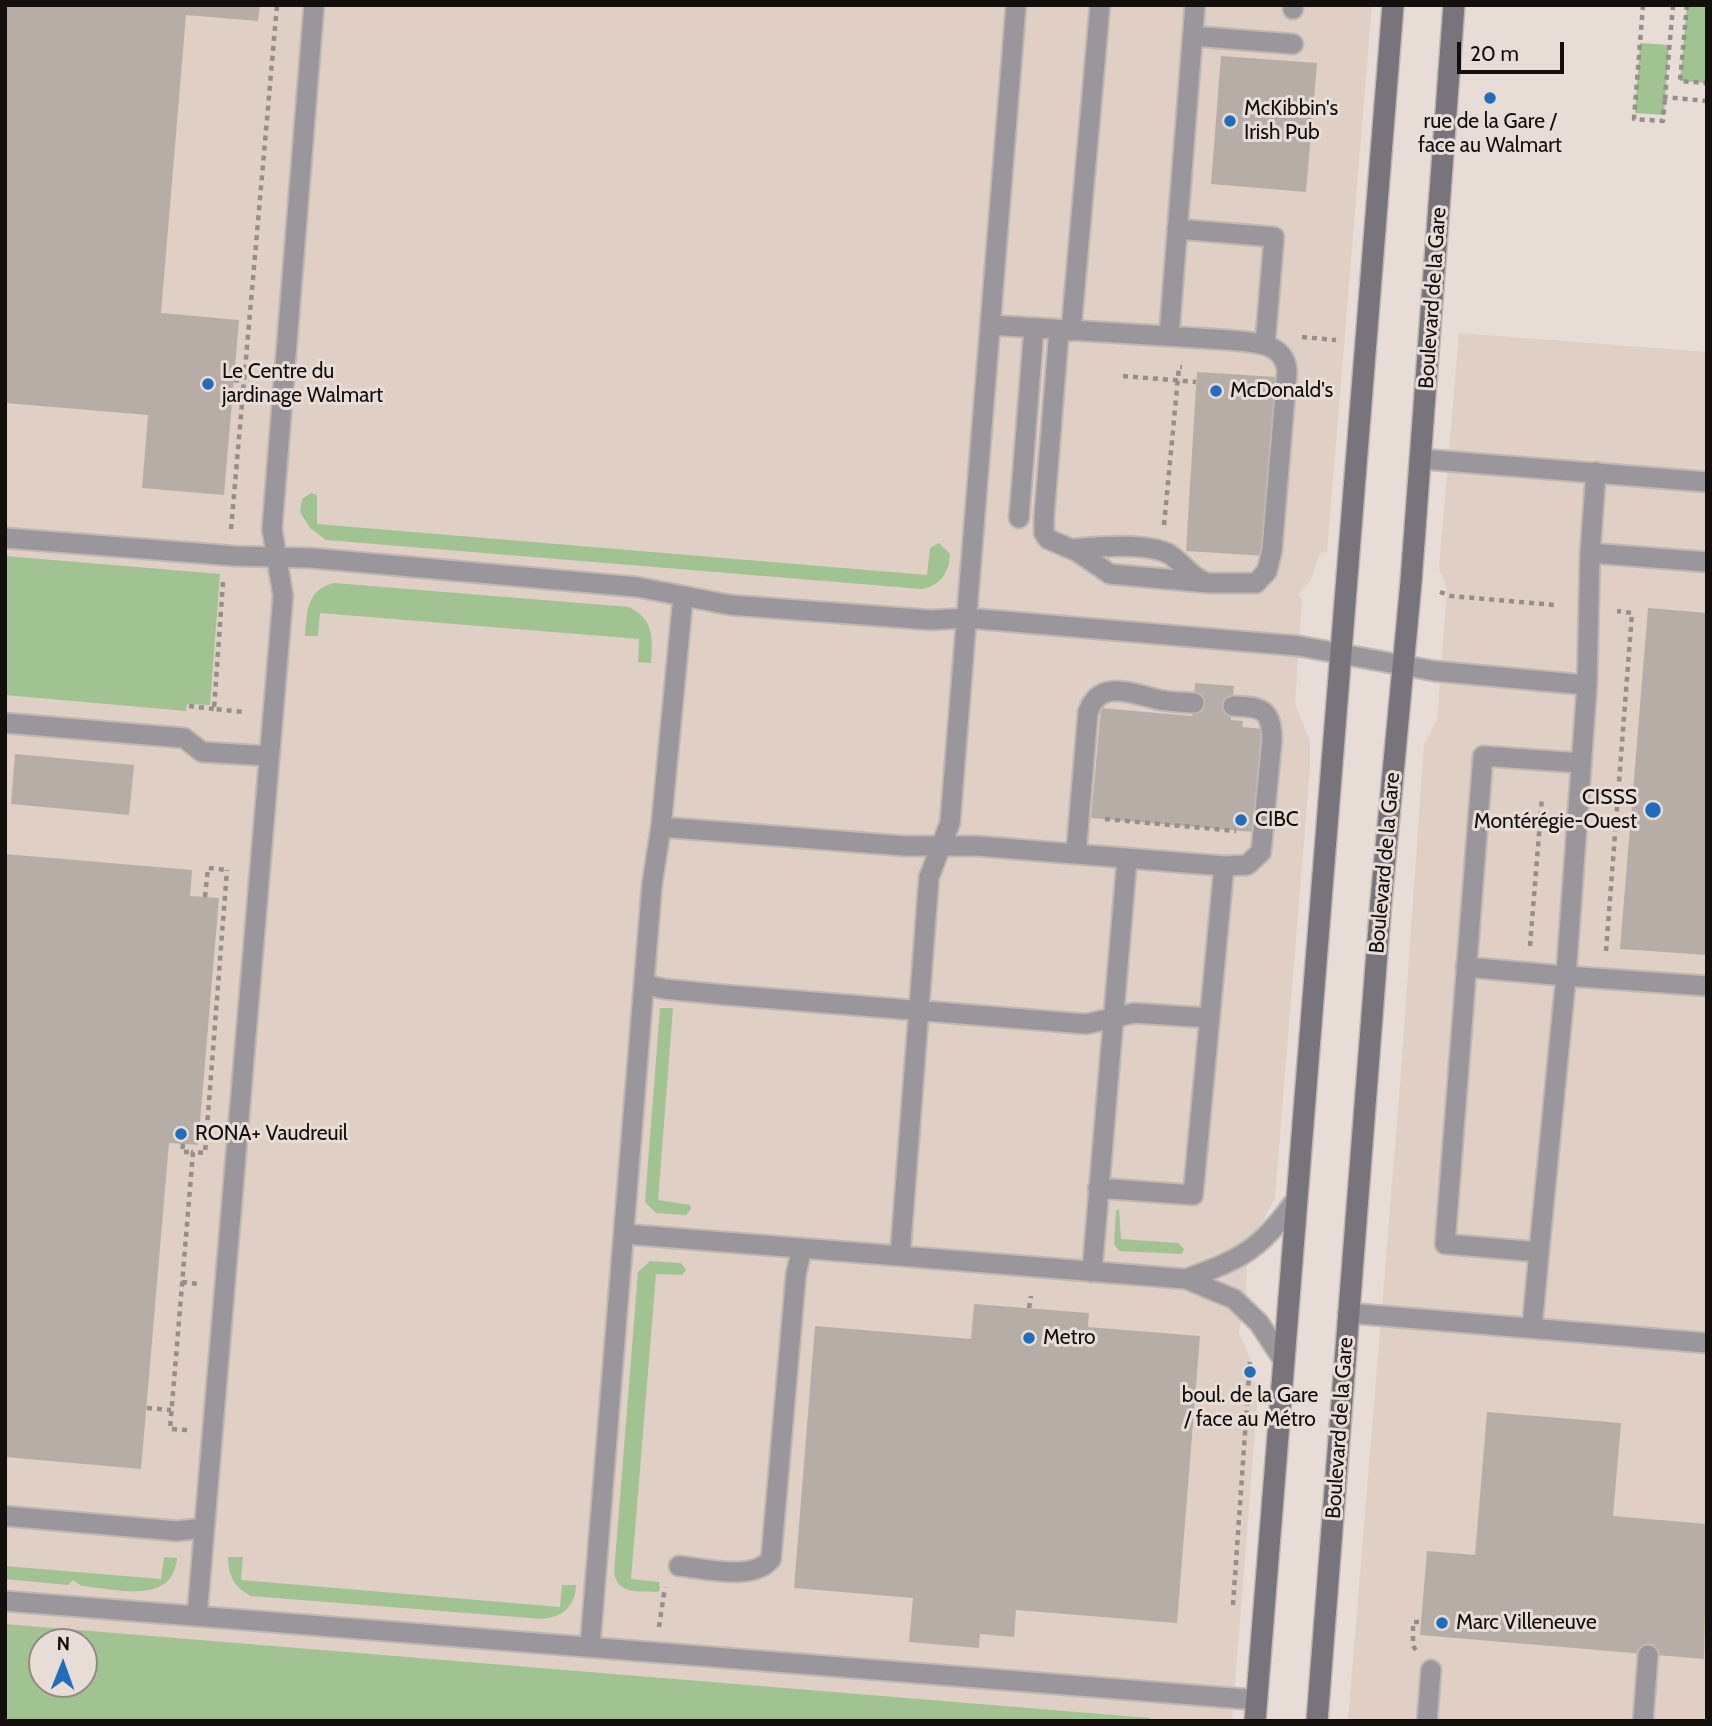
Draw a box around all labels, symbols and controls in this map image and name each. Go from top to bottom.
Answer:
scale bar [1460,28,1567,72]
text: 20 m [1470,41,1519,66]
marker: rue de la Gare / face au Walmart [1482,90,1498,106]
place label: McKibbin's Irish Pub [1244,96,1338,146]
place label: rue de la Gare / face au Walmart [1418,109,1562,159]
marker: McKibbin's Irish Pub [1222,113,1238,129]
street label: Boulevard de la Gare [1414,206,1452,390]
place label: Le Centre du jardinage Walmart [222,359,383,409]
marker: Le Centre du jardinage Walmart [200,376,216,392]
place label: McDonald's [1230,378,1333,404]
marker: McDonald's [1208,383,1224,399]
street label: Boulevard de la Gare [1365,771,1405,955]
place label: CISSS Montérégie-Ouest [1474,785,1637,835]
marker: CISSS Montérégie-Ouest [1643,800,1663,820]
place label: CIBC [1255,807,1299,833]
marker: CIBC [1233,812,1249,828]
place label: RONA+ Vaudreuil [195,1121,348,1147]
marker: RONA+ Vaudreuil [173,1126,189,1142]
place label: Metro [1043,1325,1096,1351]
marker: Metro [1021,1330,1037,1346]
street label: Boulevard de la Gare [1321,1336,1359,1520]
marker: boul. de la Gare / face au Métro [1242,1364,1258,1380]
place label: boul. de la Gare / face au Métro [1182,1383,1318,1433]
place label: Marc Villeneuve [1456,1610,1597,1636]
marker: Marc Villeneuve [1434,1615,1450,1631]
north arrow [28,1628,98,1698]
text: N [56,1632,70,1655]

